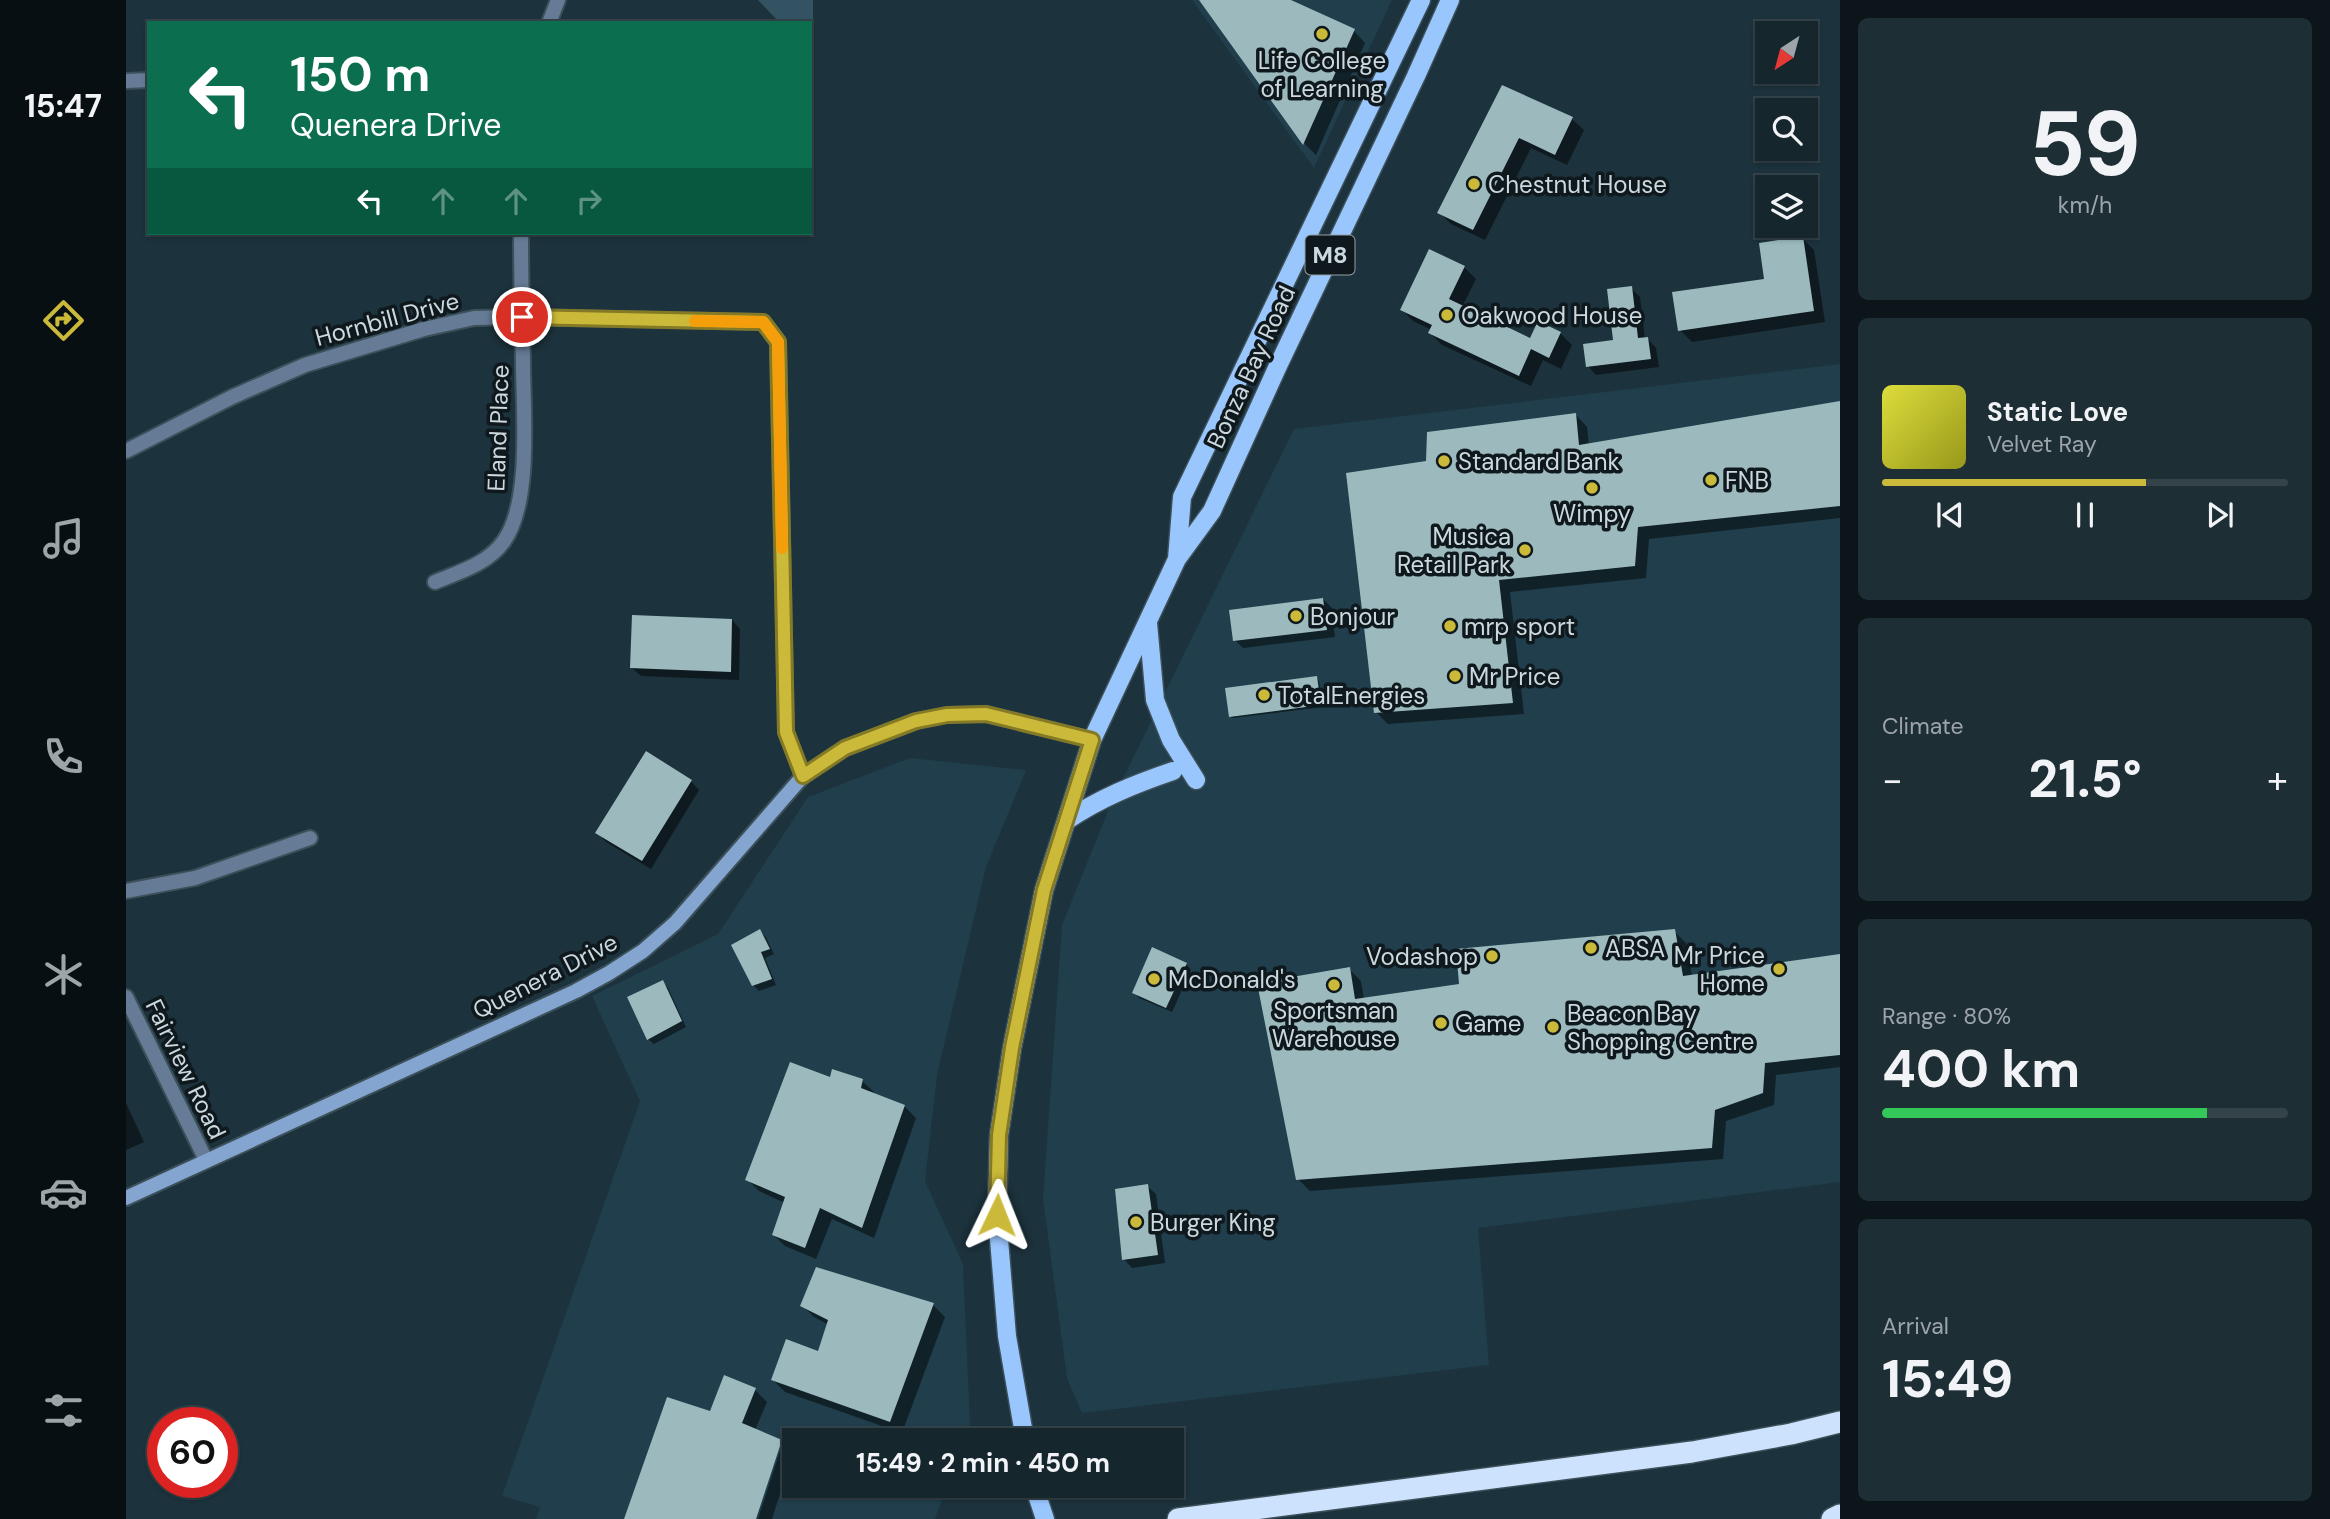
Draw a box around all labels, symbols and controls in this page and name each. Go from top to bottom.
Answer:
north arrow [1755,21,1818,84]
map controls [1755,21,1818,238]
marker: Life College of Learning [1314,26,1330,42]
text: 150 m [290,42,430,106]
place label: Life College of Learning [1258,45,1386,104]
icon: left [175,49,266,140]
text: 15:47 [24,85,102,127]
text: 59 [2029,85,2141,203]
button: search [1755,98,1818,161]
text: Quenera Drive [290,104,501,146]
place label: Chestnut House [1488,169,1667,200]
button: layers [1755,175,1818,238]
marker: Chestnut House [1466,176,1482,192]
icon: left [351,182,389,220]
icon: ahead [424,182,462,220]
icon: ahead [497,182,535,220]
icon: right [570,182,608,220]
text: km/h [2058,190,2112,220]
road number: M8 [1306,236,1354,274]
street label: Bonza Bay Road [1200,281,1302,453]
street label: Hornbill Drive [312,285,462,353]
pin [492,287,552,347]
icon: directions [39,296,88,345]
icon: arrive [503,298,541,336]
place label: Oakwood House [1461,300,1643,331]
marker: Oakwood House [1439,307,1455,323]
street label: Eland Place [480,364,516,492]
text: Static Love [1987,395,2128,429]
text: Velvet Ray [1987,429,2097,459]
place label: Standard Bank [1458,446,1620,477]
marker: Standard Bank [1436,453,1452,469]
place label: FNB [1725,465,1769,496]
marker: FNB [1703,472,1719,488]
marker: Wimpy [1584,480,1600,496]
icon: previous [1931,496,1969,534]
icon: pause [2066,496,2104,534]
icon: next [2201,496,2239,534]
place label: Wimpy [1553,498,1631,529]
icon: music [39,514,88,563]
place label: Musica Retail Park [1397,521,1511,580]
marker: Musica Retail Park [1517,542,1533,558]
place label: Bonjour [1310,601,1395,632]
marker: Bonjour [1288,608,1304,624]
place label: mrp sport [1464,611,1575,642]
marker: mrp sport [1442,618,1458,634]
place label: Mr Price [1469,661,1560,692]
marker: Mr Price [1447,668,1463,684]
place label: TotalEnergies [1278,680,1425,711]
marker: TotalEnergies [1256,687,1272,703]
text: Climate [1882,711,1964,741]
icon: phone [39,732,88,781]
text: 21.5° [2028,745,2142,813]
text: − [1882,755,1903,805]
text: + [2267,755,2288,805]
street label: Quenera Drive [467,926,623,1026]
place label: ABSA [1605,933,1665,964]
marker: ABSA [1583,940,1599,956]
place label: Mr Price Home [1674,940,1765,999]
place label: Vodashop [1366,941,1478,972]
marker: Vodashop [1484,948,1500,964]
icon: climate [39,950,88,999]
marker: Mr Price Home [1771,961,1787,977]
place label: McDonald's [1168,964,1296,995]
marker: McDonald's [1146,971,1162,987]
marker: Sportsman Warehouse [1326,977,1342,993]
street label: Fairview Road [139,994,233,1144]
place label: Sportsman Warehouse [1272,995,1396,1054]
place label: Beacon Bay Shopping Centre [1567,998,1754,1057]
text: Range · 80% [1882,1001,2011,1031]
place label: Game [1455,1008,1521,1039]
marker: Game [1433,1015,1449,1031]
marker: Beacon Bay Shopping Centre [1545,1019,1561,1035]
text: 400 km [1882,1035,2080,1103]
icon: car [39,1168,88,1217]
position arrow [960,1178,1034,1252]
place label: Burger King [1150,1207,1276,1238]
marker: Burger King [1128,1214,1144,1230]
text: Arrival [1882,1311,1949,1341]
text: 15:49 [1882,1345,2013,1413]
icon: filters [39,1386,88,1435]
speed limit sign: 60 [147,1407,238,1498]
text: 15:49 · 2 min · 450 m [856,1446,1110,1480]

